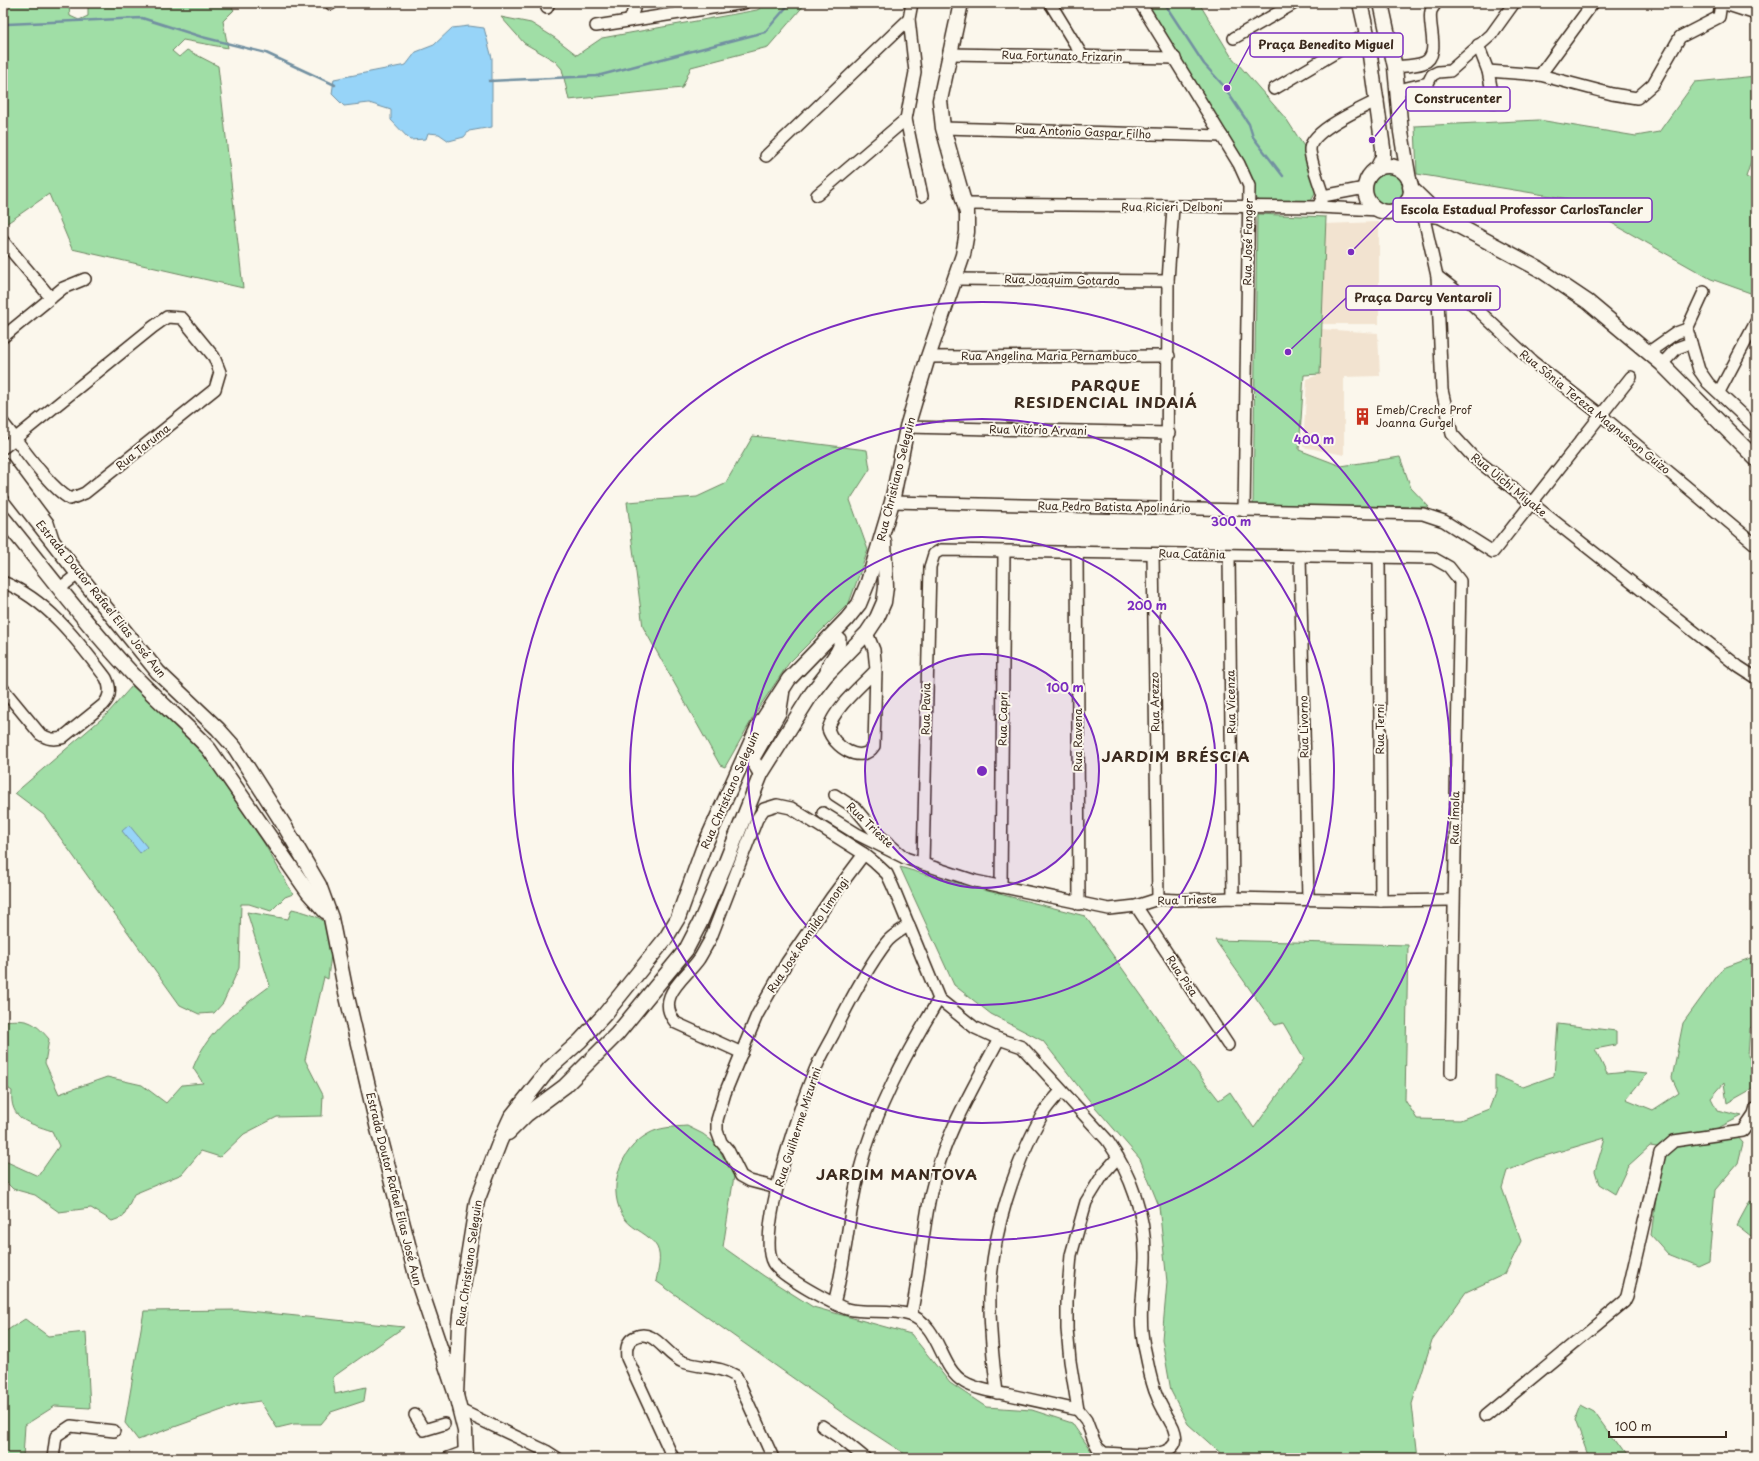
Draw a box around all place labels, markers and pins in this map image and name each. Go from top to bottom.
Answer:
callout: Praça Benedito Miguel [1250,33,1403,57]
callout: Construcenter [1406,87,1510,111]
callout: Escola Estadual Professor CarlosTancler [1393,198,1652,222]
callout: Praça Darcy Ventaroli [1346,286,1500,310]
place label: Emeb/Creche Prof Joanna Gurgel [1376,401,1473,431]
building icon: Emeb/Creche Prof Joanna Gurgel [1353,406,1373,426]
centre of rings [975,764,989,778]

